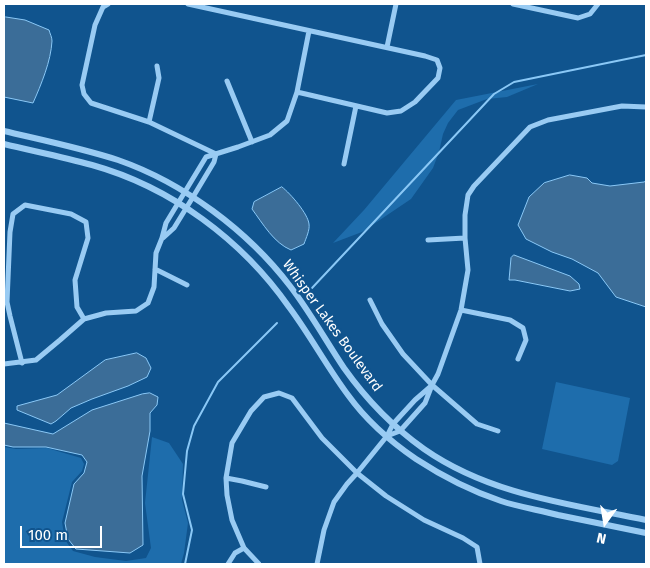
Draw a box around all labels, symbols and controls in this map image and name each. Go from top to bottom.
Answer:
street label: Whisper Lakes Boulevard [279,257,385,395]
north arrow [580,498,630,548]
scale bar [22,516,105,548]
text: 100 m [28,526,68,544]
text: N [595,529,608,547]

